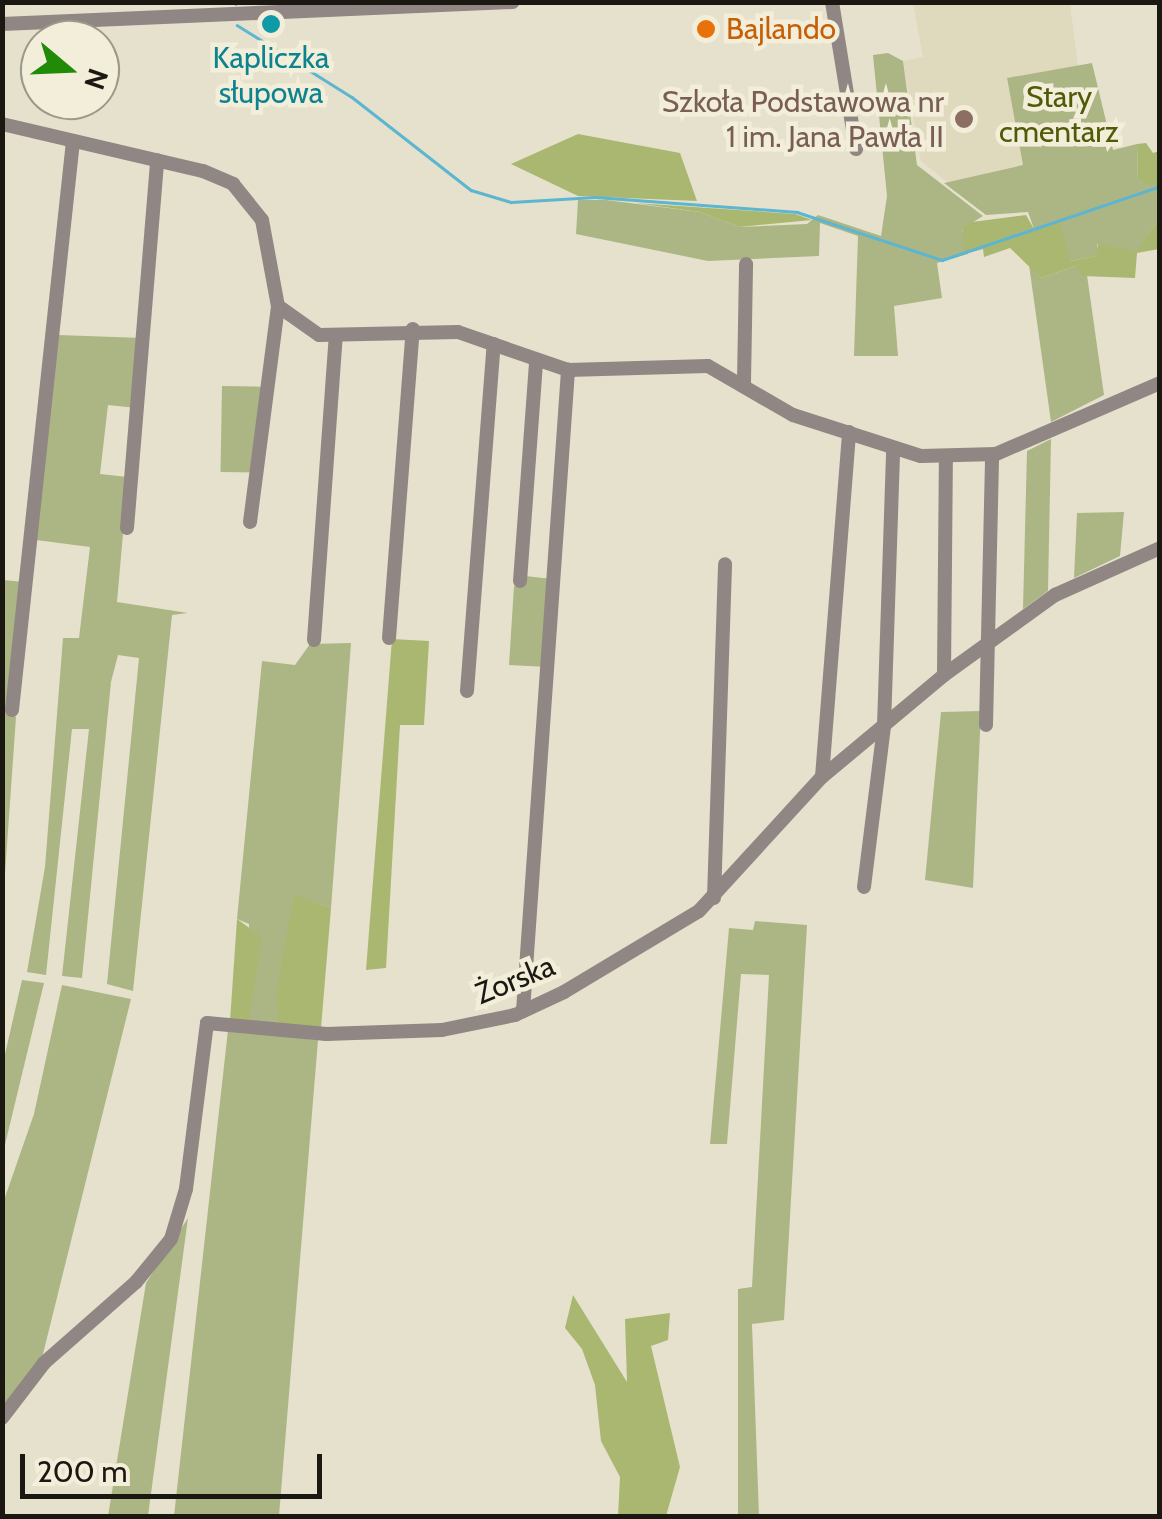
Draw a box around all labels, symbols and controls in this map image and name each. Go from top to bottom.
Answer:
place label: Bajlando [726,11,836,47]
marker: Kapliczka słupowa [260,13,282,35]
marker: Bajlando [695,18,717,40]
north arrow [20,20,120,120]
place label: Kapliczka słupowa [213,40,329,110]
text: N [77,64,116,94]
park label: Stary cmentarz [999,79,1119,150]
place label: Szkoła Podstawowa nr 1 im. Jana Pawła II [662,84,944,154]
marker: Szkoła Podstawowa nr 1 im. Jana Pawła II [953,108,975,130]
street label: Żorska [470,948,560,1012]
scale bar [25,1434,328,1496]
text: 200 m [37,1453,128,1490]

